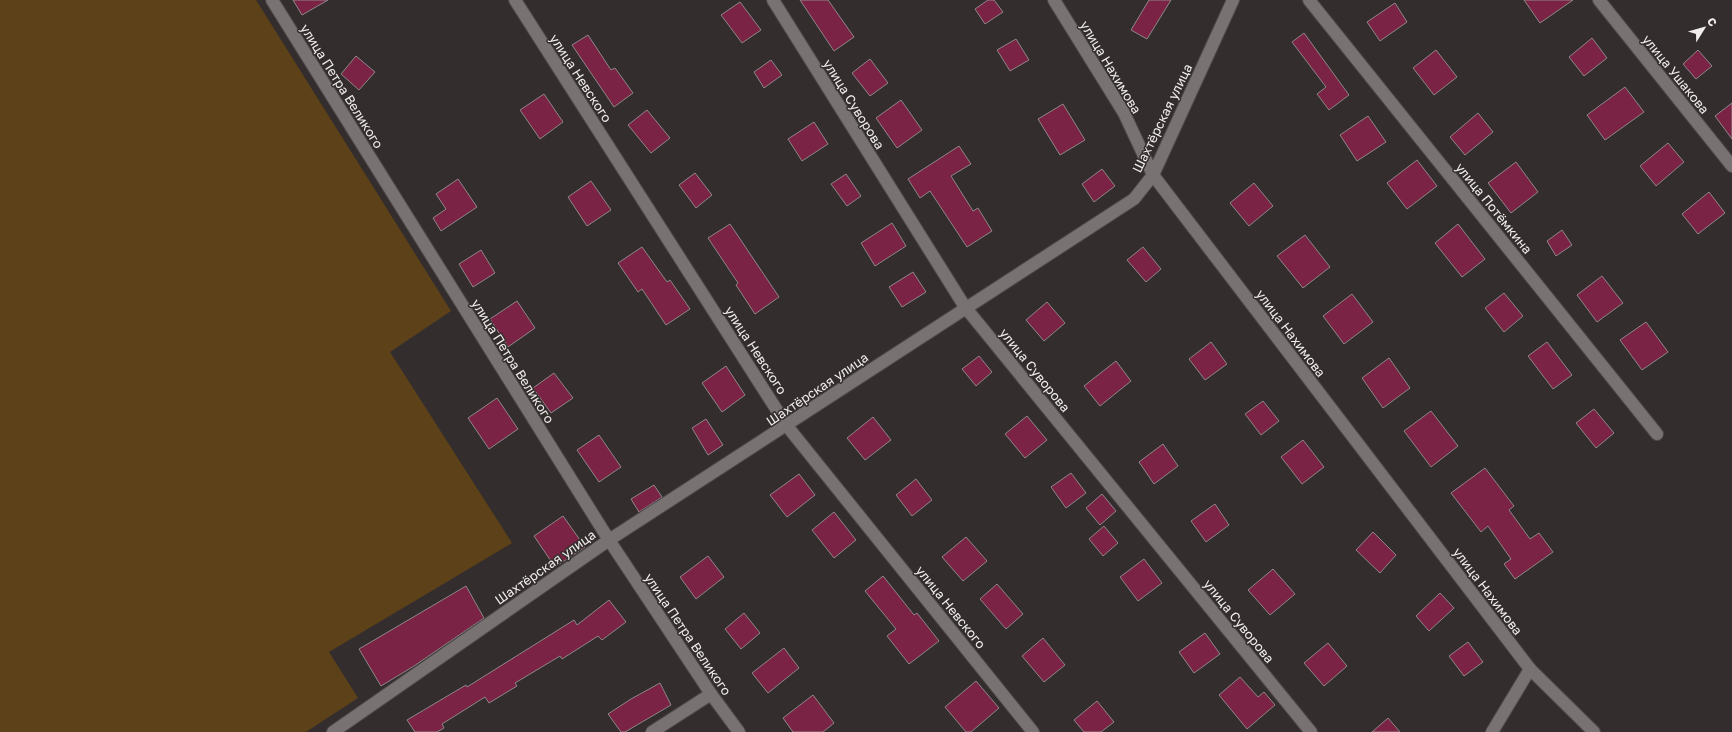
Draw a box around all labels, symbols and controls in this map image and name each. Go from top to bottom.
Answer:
north arrow [1684,8,1724,48]
text: С [1705,15,1720,29]
street label: улица Нахимова [1077,18,1145,116]
street label: улица Петра Великого [297,21,387,151]
street label: улица Невского [547,31,616,125]
street label: улица Ушакова [1639,31,1713,117]
street label: улица Суворова [820,56,888,152]
street label: Шахтёрская улица [1129,61,1195,175]
street label: улица Потёмкина [1452,159,1536,257]
street label: улица Нахимова [1253,286,1329,380]
street label: улица Петра Великого [468,296,558,426]
street label: улица Невского [722,303,791,397]
street label: улица Суворова [996,325,1074,415]
street label: Шахтёрская улица [763,349,871,429]
street label: Шахтёрская улица [492,526,598,608]
street label: улица Нахимова [1450,544,1526,638]
street label: улица Невского [913,562,989,652]
street label: улица Петра Великого [641,570,735,698]
street label: улица Суворова [1200,576,1278,666]

